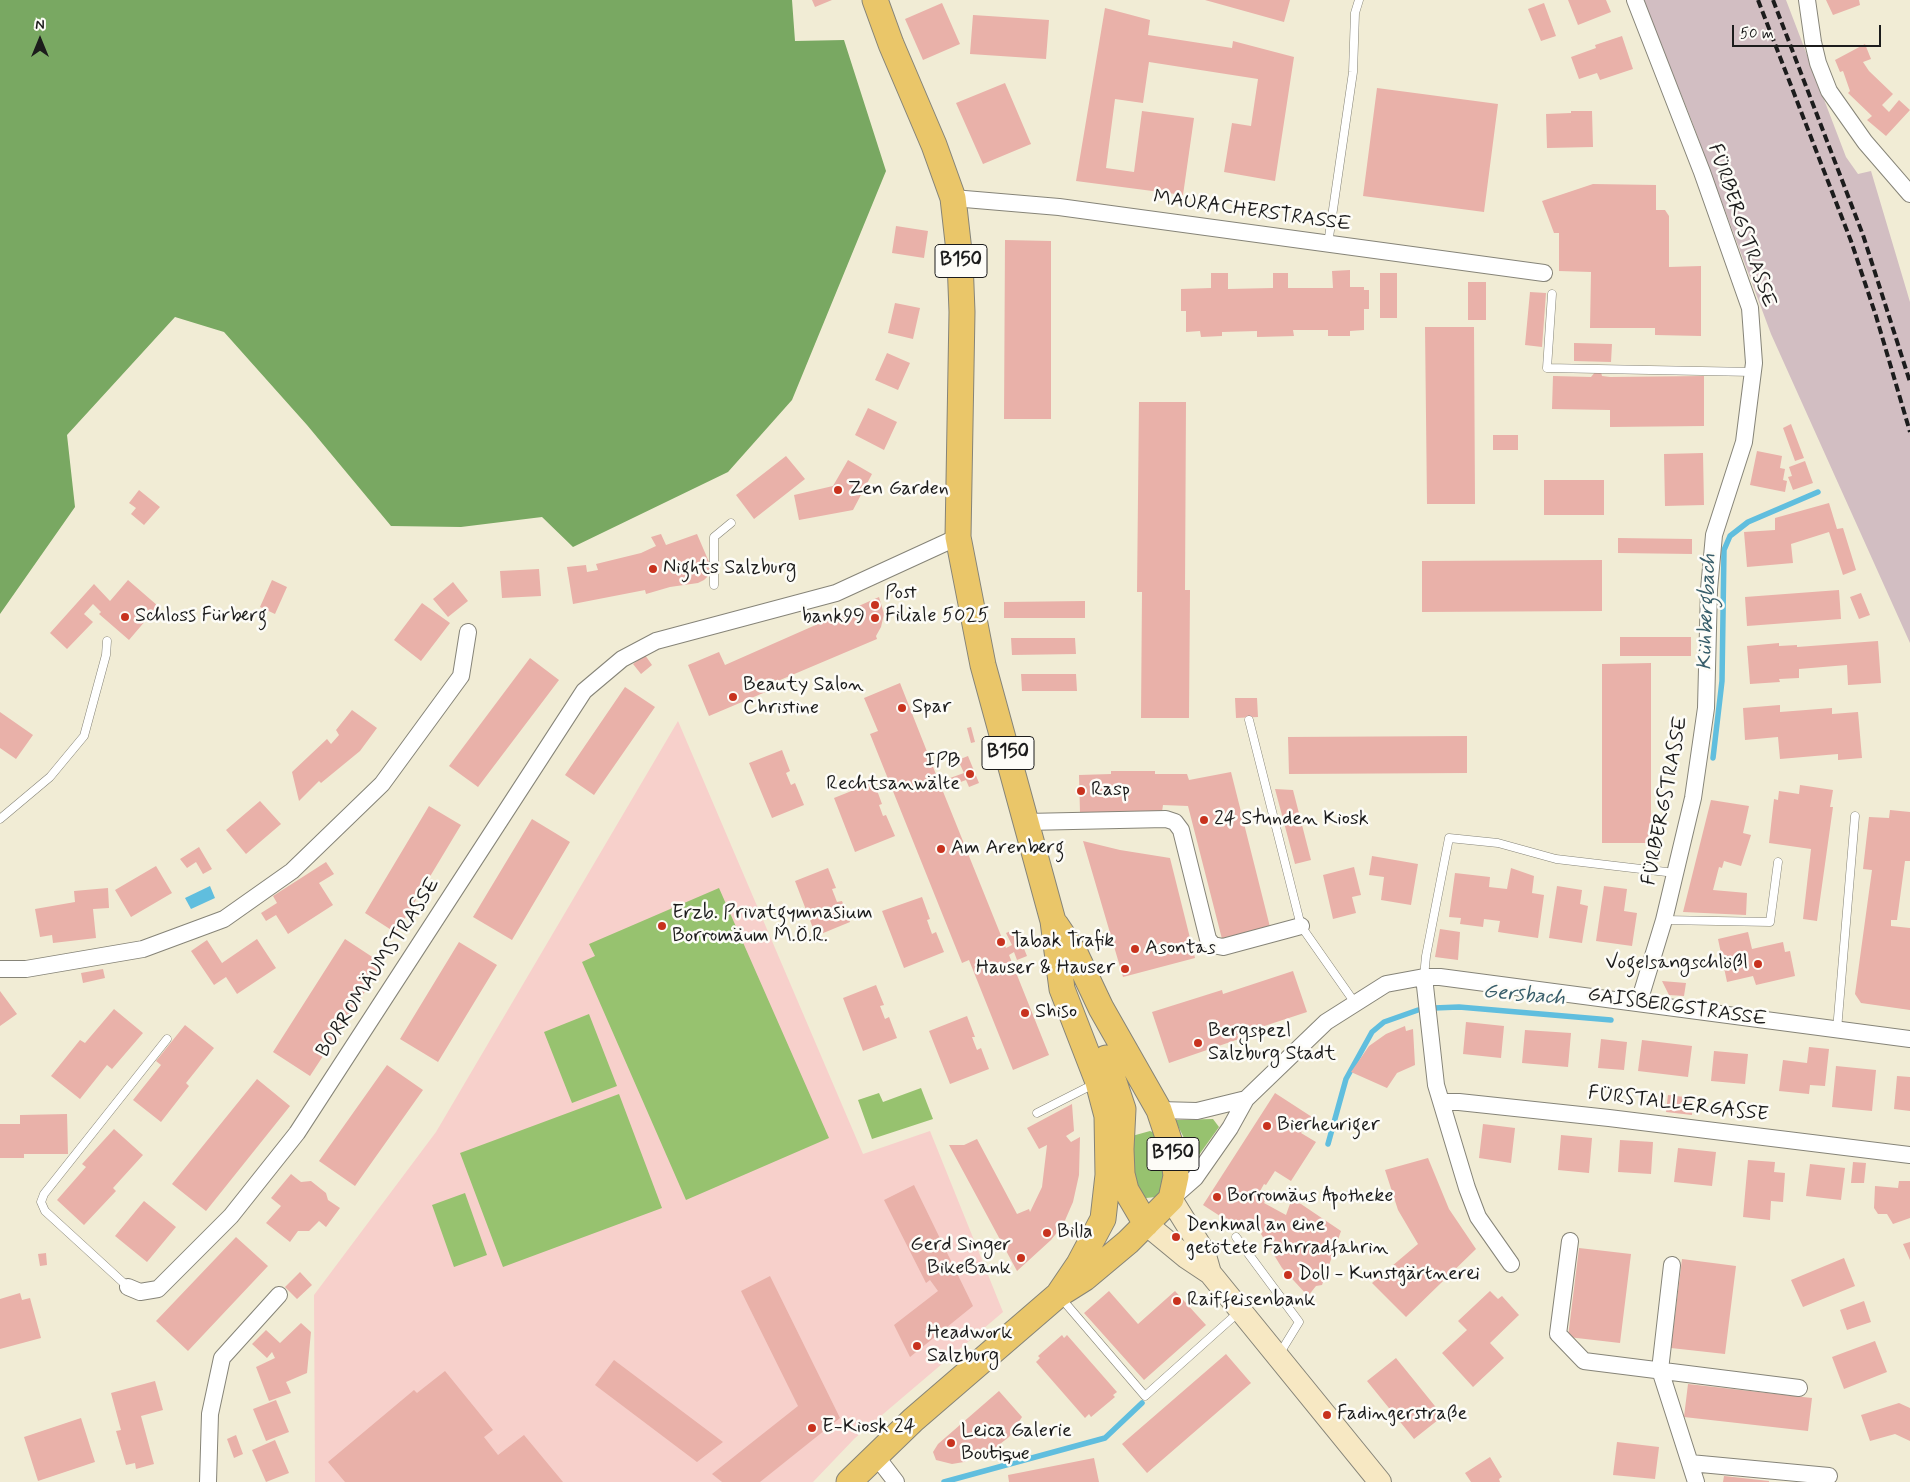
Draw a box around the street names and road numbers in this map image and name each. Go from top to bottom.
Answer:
street label: FÜRBERGSTRASSE [1702,141,1780,311]
street label: MAURACHERSTRASSE [1152,186,1352,238]
road number: B150 [935,245,987,278]
street label: FÜRBERGSTRASSE [1638,715,1694,887]
road number: B150 [982,736,1034,770]
street label: BORROMÄUMSTRASSE [312,874,446,1062]
street label: GAISBERGSTRASSE [1586,984,1768,1032]
street label: FÜRSTALLERGASSE [1587,1082,1769,1128]
road number: B150 [1147,1138,1199,1170]

